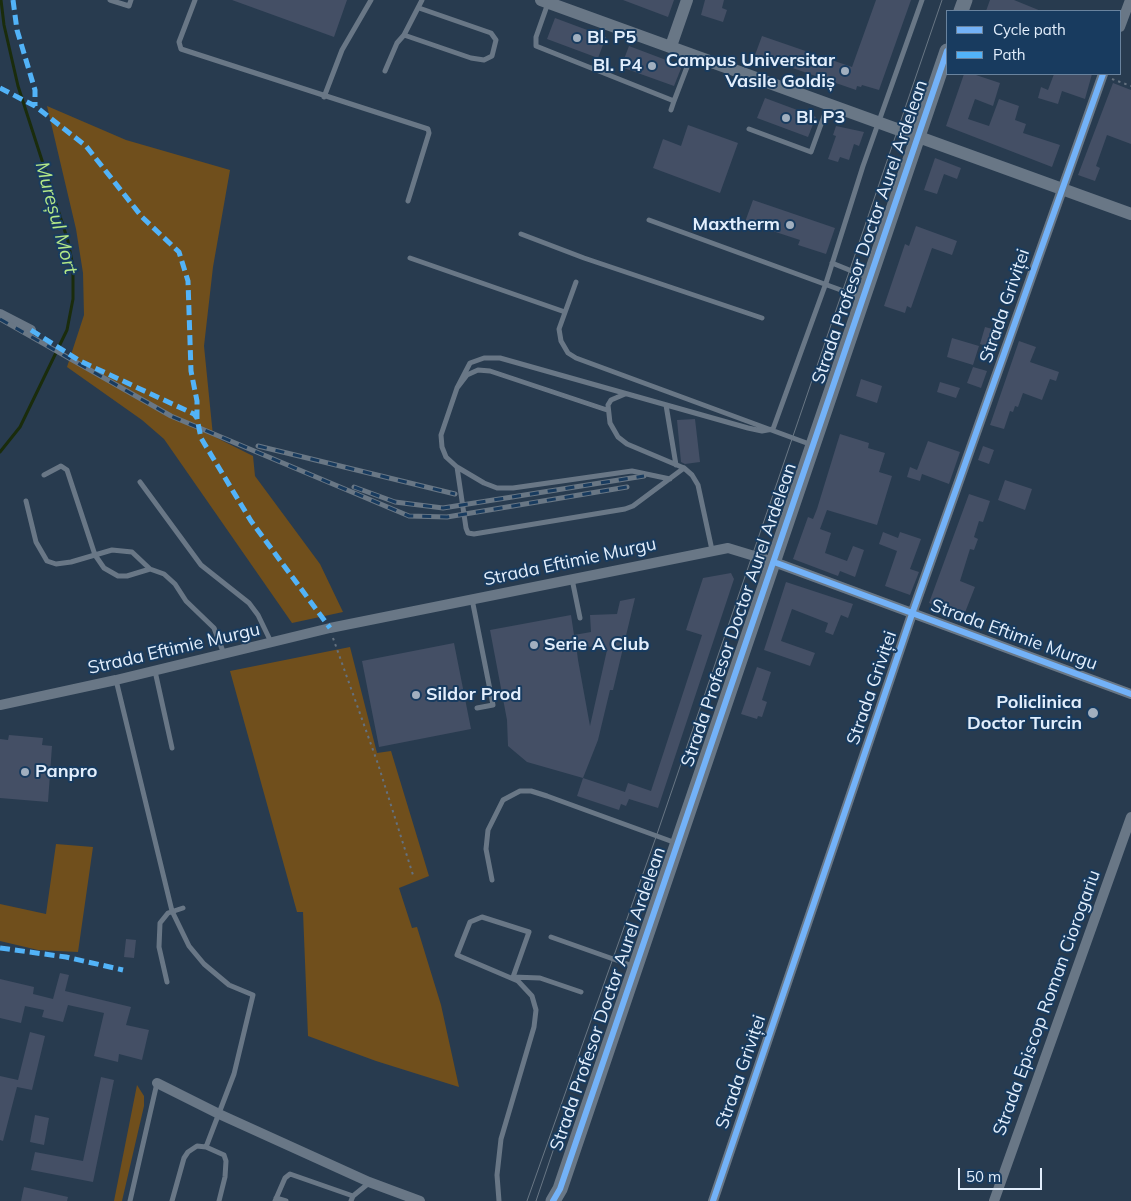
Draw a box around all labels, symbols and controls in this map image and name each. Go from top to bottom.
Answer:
legend [946,10,1121,75]
text: Cycle path [993,20,1066,39]
place label: Bl. P5 [587,27,636,49]
marker: Bl. P5 [571,32,583,44]
text: Path [993,45,1025,64]
place label: Campus Universitar Vasile Goldiș [666,50,835,92]
place label: Bl. P4 [593,55,642,77]
marker: Bl. P4 [646,60,658,72]
marker: Campus Universitar Vasile Goldiș [839,65,851,77]
street label: Strada Profesor Doctor Aurel Ardelean [808,77,932,387]
place label: Bl. P3 [796,107,845,129]
marker: Bl. P3 [780,112,792,124]
water label: Mureșul Mort [30,159,82,277]
place label: Maxtherm [693,214,780,236]
marker: Maxtherm [784,219,796,231]
street label: Strada Griviței [975,246,1035,366]
street label: Strada Profesor Doctor Aurel Ardelean [677,460,801,770]
street label: Strada Eftimie Murgu [482,533,658,591]
street label: Strada Eftimie Murgu [928,595,1100,675]
street label: Strada Eftimie Murgu [86,619,262,679]
street label: Strada Griviței [842,628,902,748]
place label: Serie A Club [544,634,649,656]
marker: Serie A Club [528,639,540,651]
place label: Sildor Prod [426,684,521,706]
marker: Sildor Prod [410,689,422,701]
place label: Policlinica Doctor Turcin [967,692,1082,734]
marker: Policlinica Doctor Turcin [1086,706,1100,720]
place label: Panpro [35,761,97,783]
marker: Panpro [19,766,31,778]
street label: Strada Profesor Doctor Aurel Ardelean [546,844,670,1154]
street label: Strada Episcop Roman Ciorogariu [989,867,1105,1139]
street label: Strada Griviței [711,1012,771,1132]
scale bar [961,1158,1045,1190]
text: 50 m [966,1167,1001,1186]

